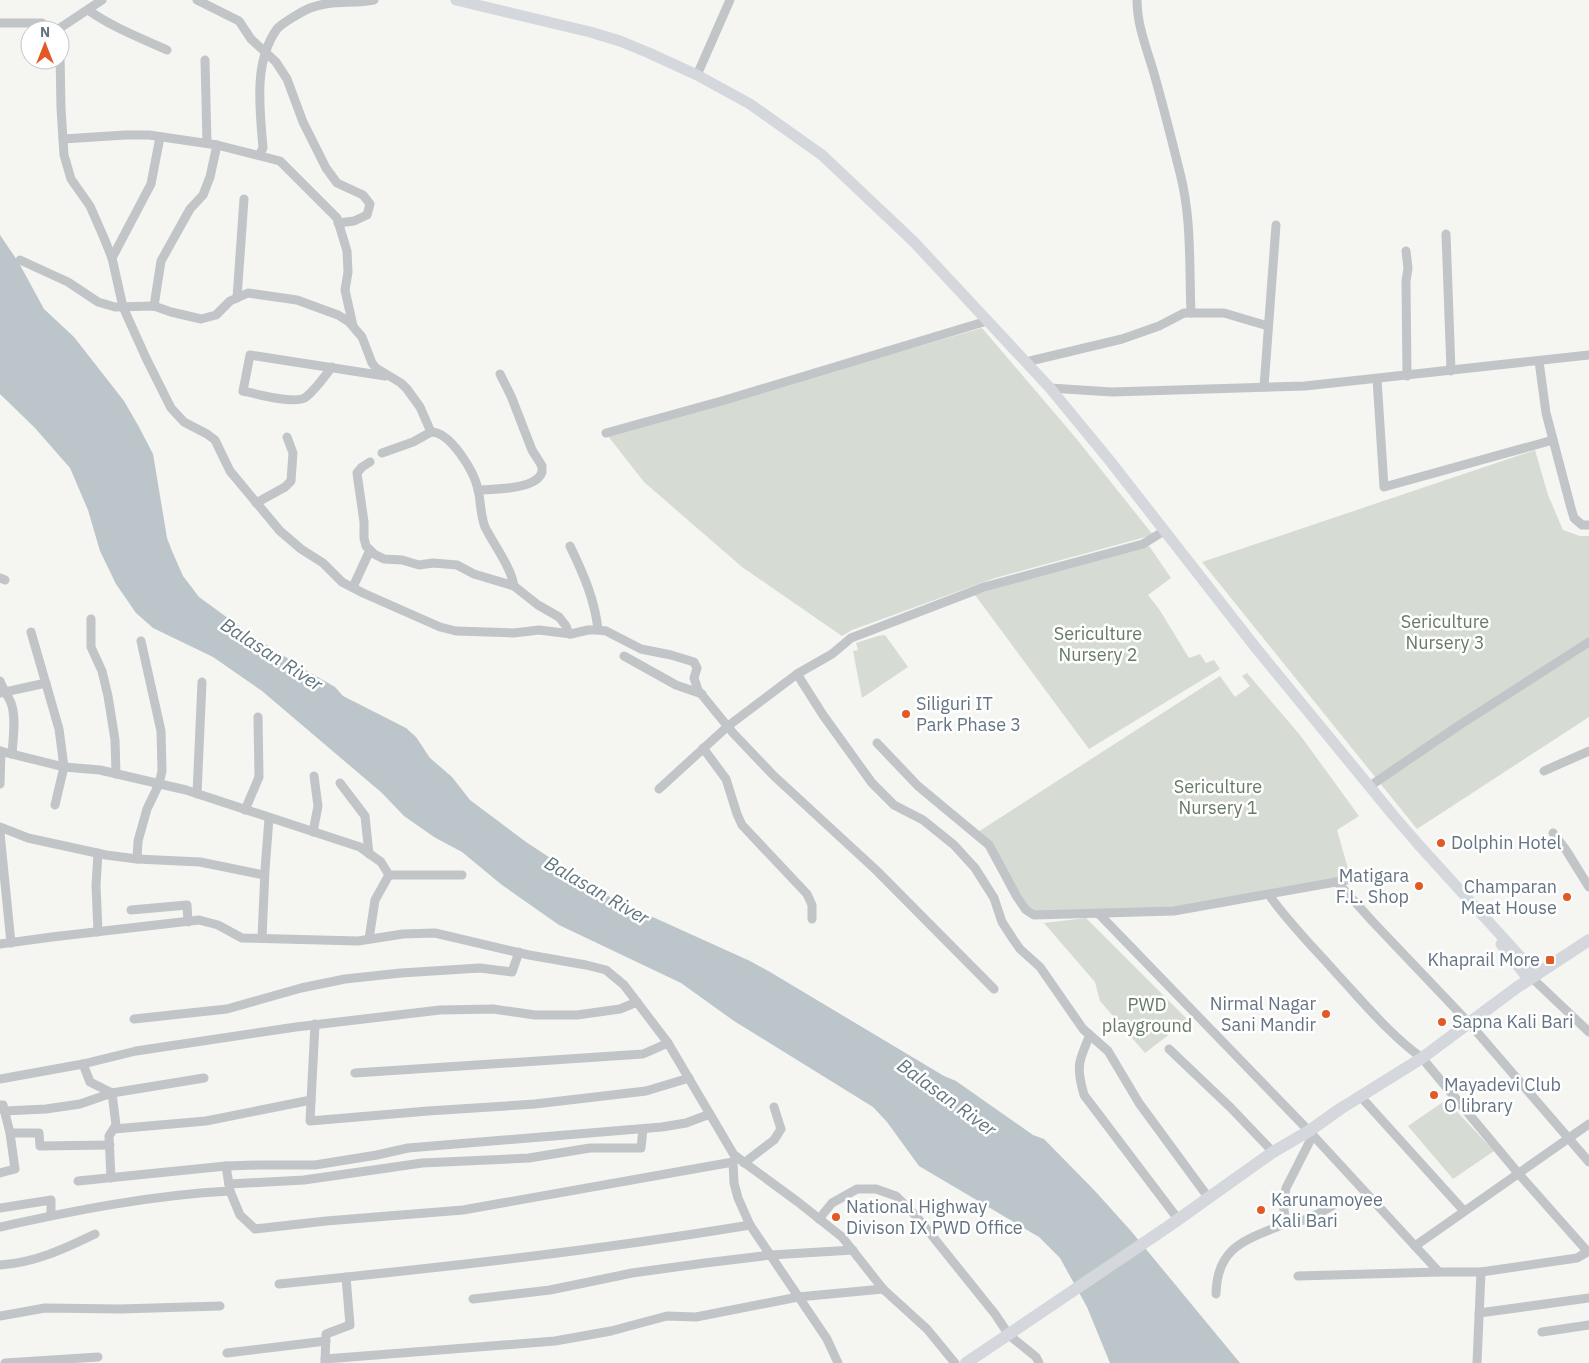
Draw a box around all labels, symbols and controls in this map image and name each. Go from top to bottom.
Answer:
north arrow [20,20,70,70]
text: N [40,23,50,41]
park label: Sericulture Nursery 3 [1401,610,1489,654]
water label: Balasan River [216,612,328,696]
park label: Sericulture Nursery 2 [1054,622,1142,666]
place label: Siliguri IT Park Phase 3 [916,692,1021,736]
marker: Siliguri IT Park Phase 3 [900,708,912,720]
park label: Sericulture Nursery 1 [1174,775,1262,819]
place label: Dolphin Hotel [1451,831,1562,854]
marker: Dolphin Hotel [1435,837,1447,849]
water label: Balasan River [540,850,655,930]
place label: Matigara F.L. Shop [1336,864,1409,908]
place label: Champaran Meat House [1461,875,1557,919]
marker: Matigara F.L. Shop [1413,880,1425,892]
marker: Champaran Meat House [1561,891,1573,903]
place label: Khaprail More [1427,948,1540,971]
marker: Khaprail More [1544,954,1556,966]
place label: Nirmal Nagar Sani Mandir [1210,992,1316,1036]
park label: PWD playground [1102,993,1192,1037]
marker: Nirmal Nagar Sani Mandir [1320,1008,1332,1020]
place label: Sapna Kali Bari [1452,1010,1573,1033]
marker: Sapna Kali Bari [1436,1016,1448,1028]
water label: Balasan River [893,1053,1002,1142]
place label: Mayadevi Club O library [1444,1073,1561,1117]
marker: Mayadevi Club O library [1428,1089,1440,1101]
place label: Karunamoyee Kali Bari [1271,1188,1383,1232]
place label: National Highway Divison IX PWD Office [846,1195,1023,1239]
marker: Karunamoyee Kali Bari [1255,1204,1267,1216]
marker: National Highway Divison IX PWD Office [830,1211,842,1223]

